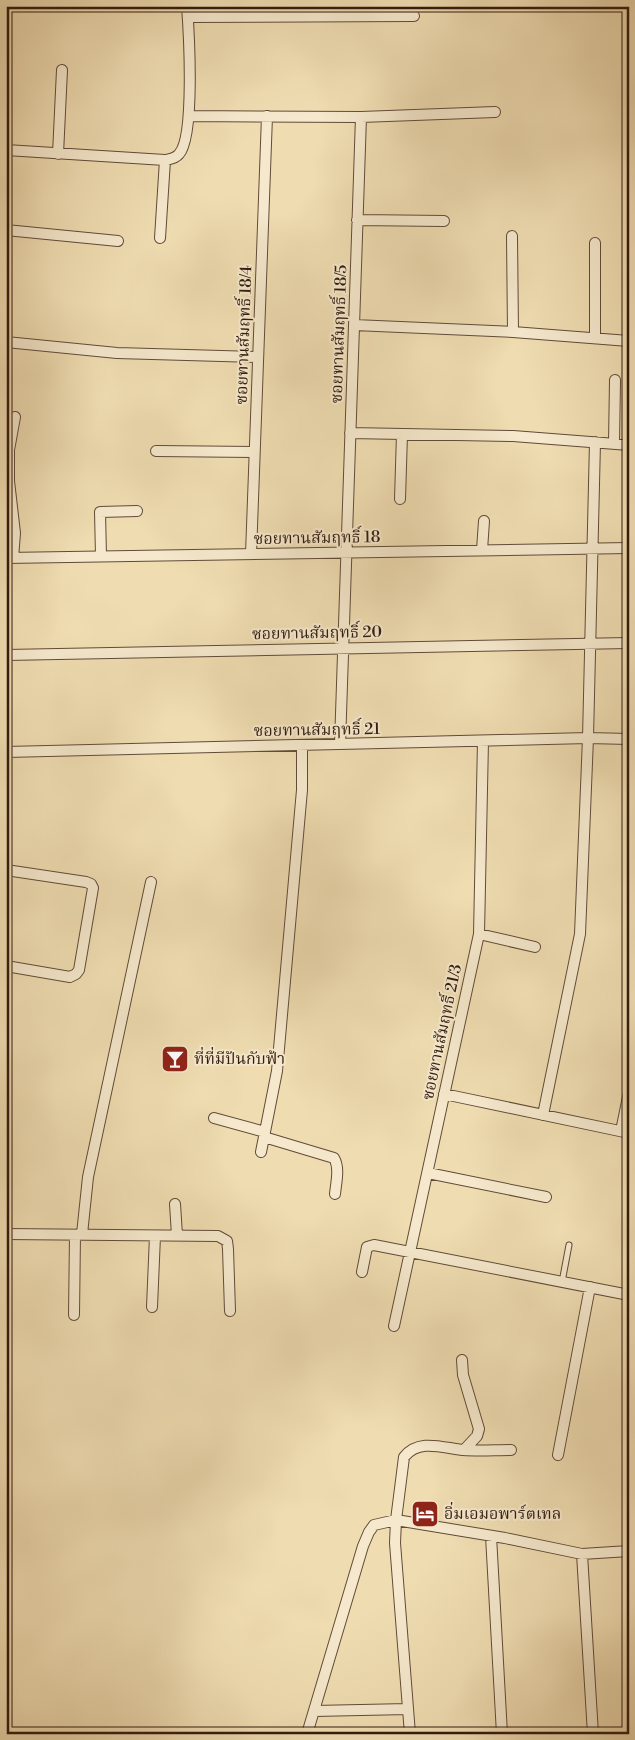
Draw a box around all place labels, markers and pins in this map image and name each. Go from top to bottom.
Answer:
bar icon: ที่ที่มีปันกับฟ้า [160,1044,190,1074]
place label: ที่ที่มีปันกับฟ้า [194,1047,285,1069]
hotel icon: อิ่มเอมอพาร์ตเทล [410,1499,440,1529]
place label: อิ่มเอมอพาร์ตเทล [444,1502,561,1524]

